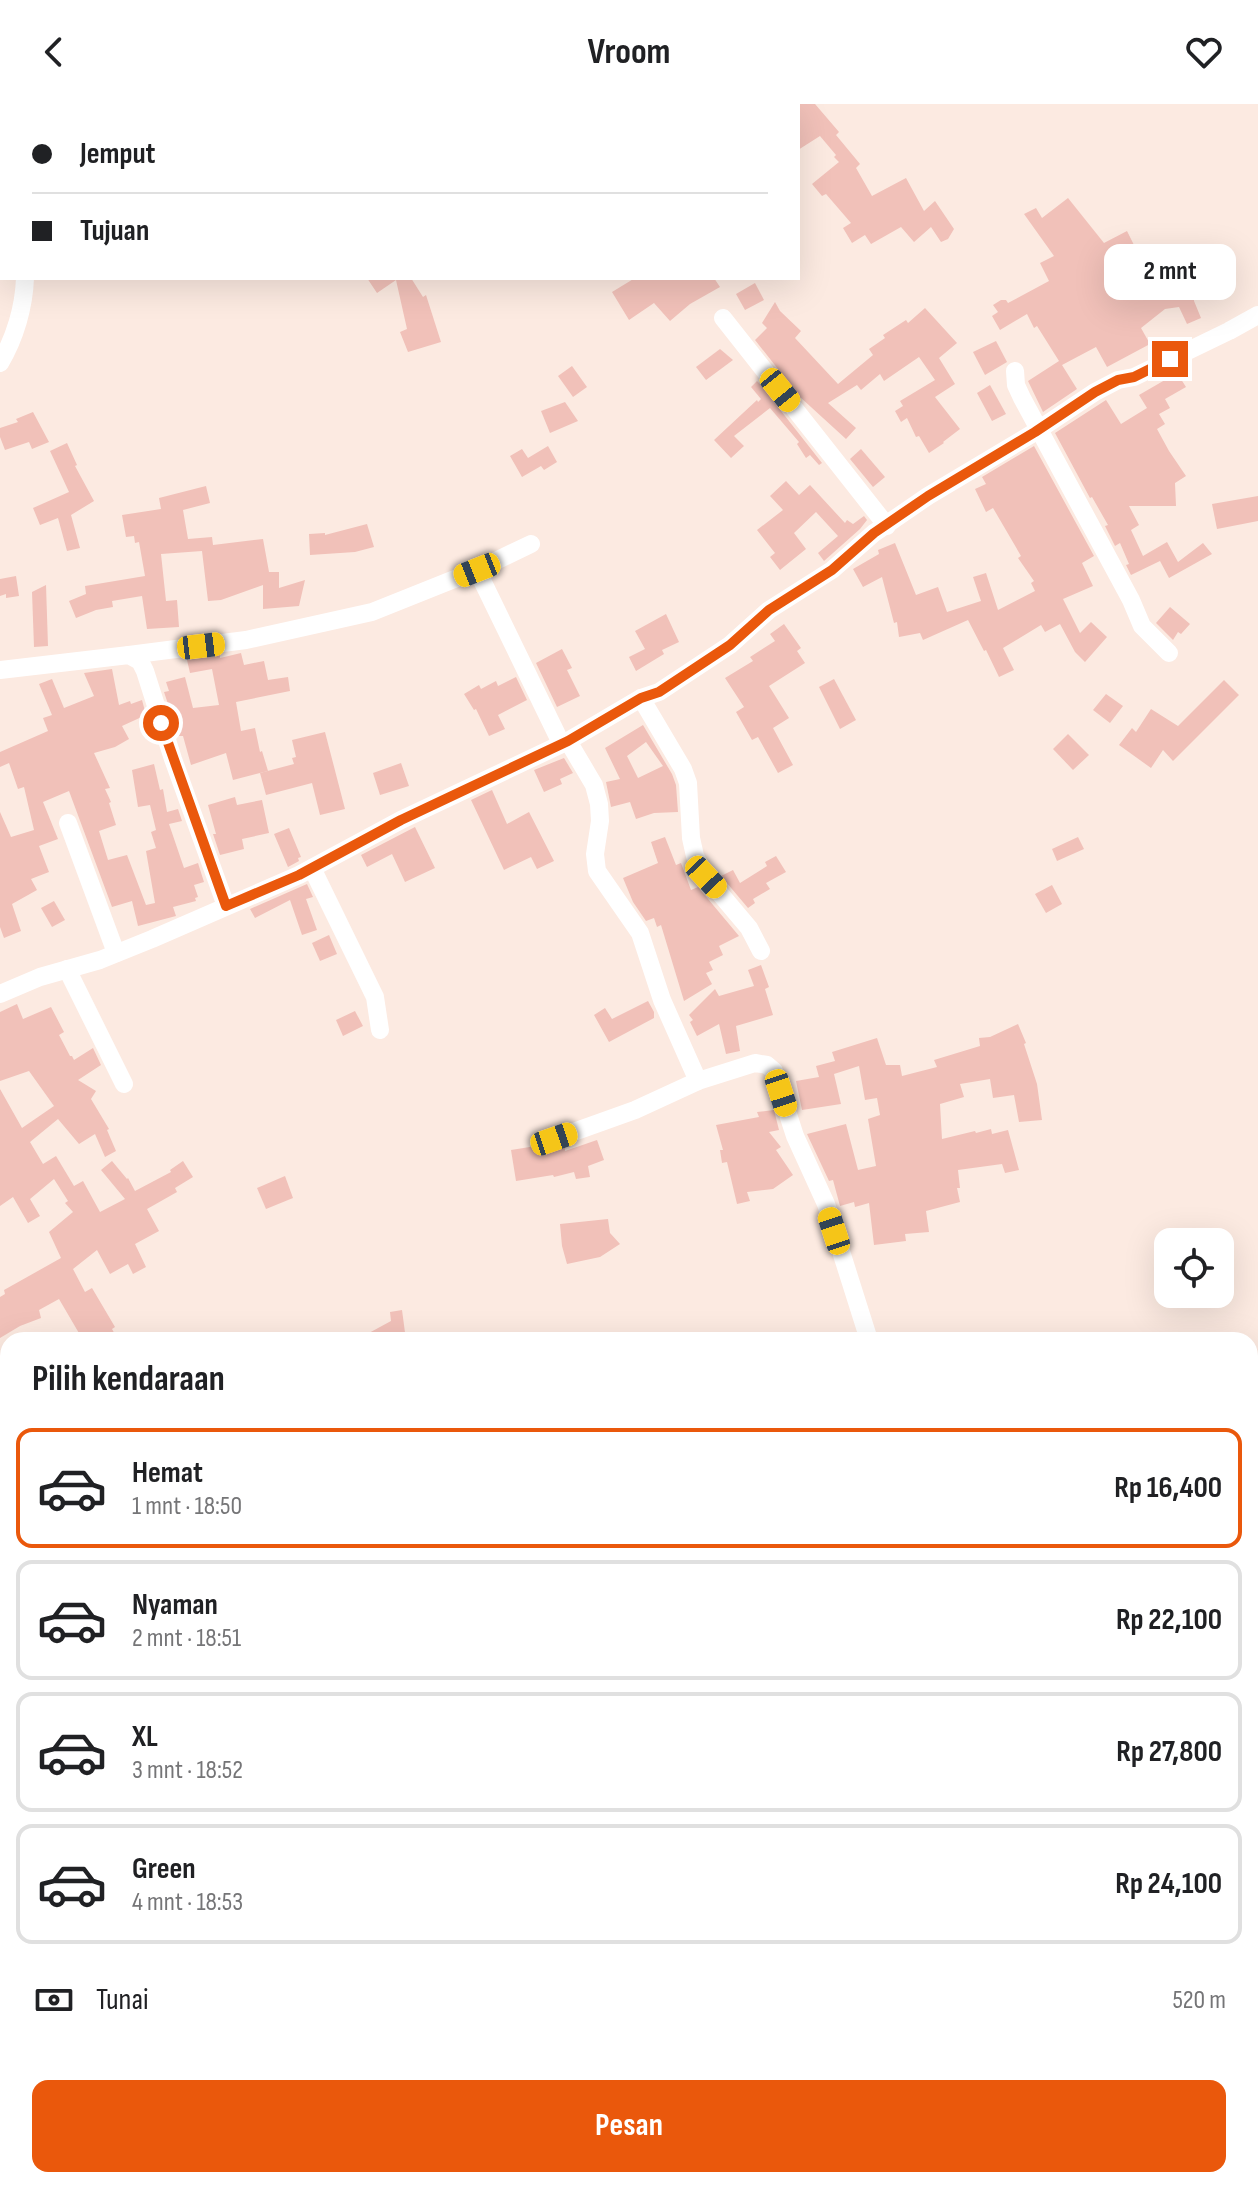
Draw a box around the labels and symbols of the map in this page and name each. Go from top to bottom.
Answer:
callout: 2 mnt [1104,243,1236,299]
route end [1152,341,1188,377]
car [756,364,804,416]
car [450,550,504,590]
car [176,631,226,661]
route start [143,705,179,741]
car [681,851,731,903]
car [762,1066,800,1120]
car [527,1120,581,1158]
car [815,1204,853,1258]

